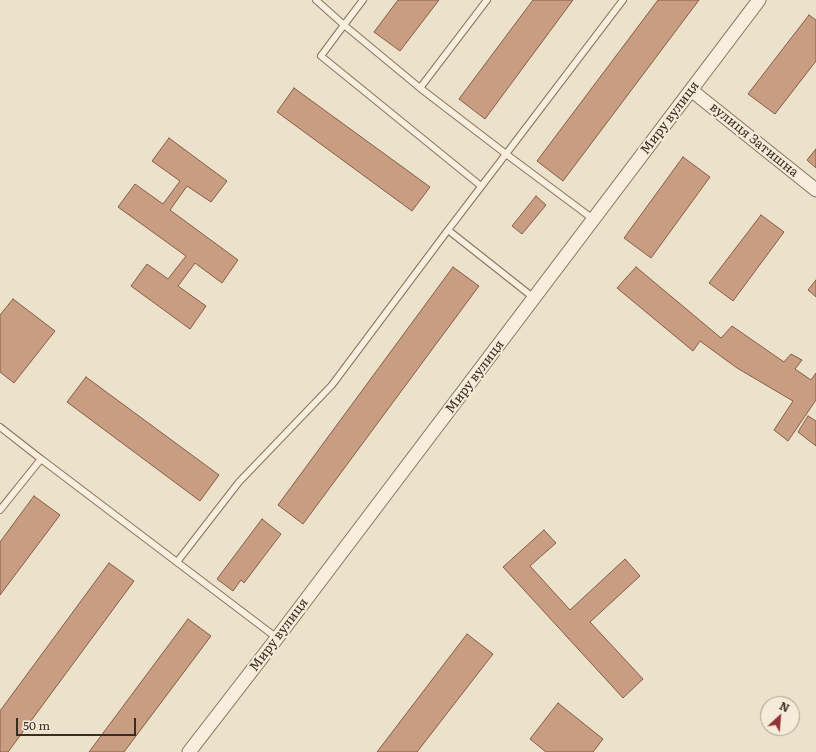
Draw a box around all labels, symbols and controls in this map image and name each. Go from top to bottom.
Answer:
street label: Миру вулиця [637,78,703,158]
street label: вулиця Затишна [706,99,802,181]
street label: Миру вулиця [442,337,508,417]
street label: Миру вулиця [246,595,312,675]
north arrow [760,696,800,736]
text: N [777,697,792,715]
scale bar [18,710,138,736]
text: 50 m [23,716,50,734]

